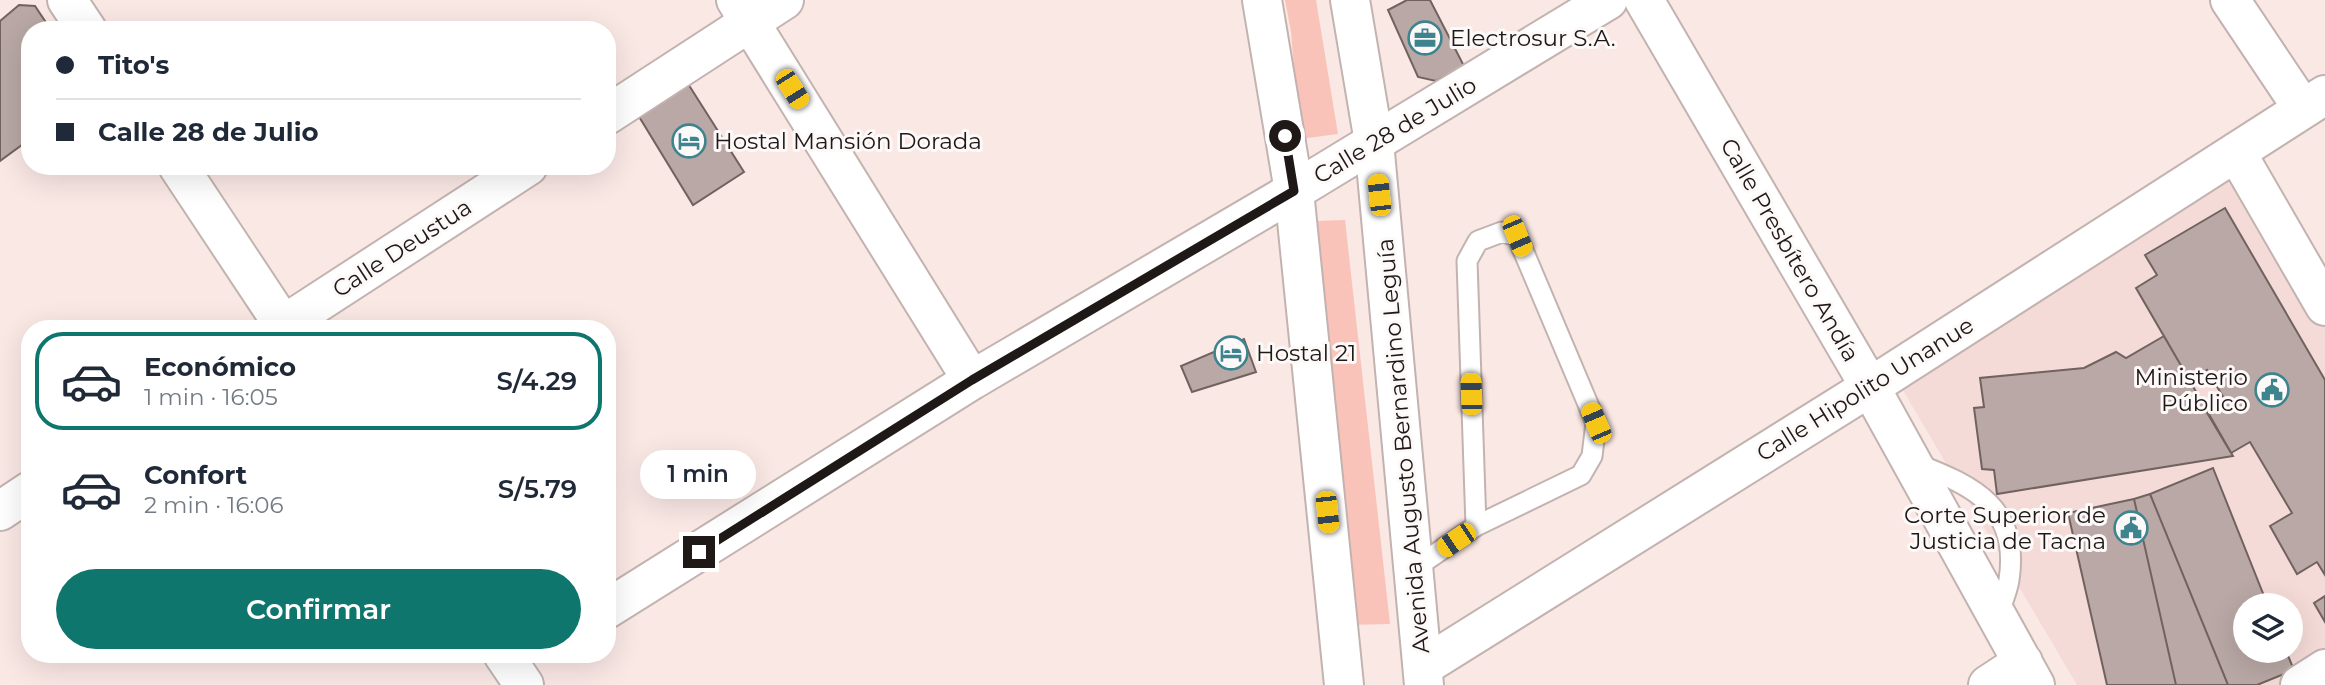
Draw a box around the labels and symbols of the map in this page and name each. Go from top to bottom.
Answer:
office icon: Electrosur S.A. [1406,19,1444,57]
place label: Electrosur S.A. [1450,24,1616,52]
car [772,66,813,112]
street label: Calle 28 de Julio [1308,70,1482,190]
route start [1269,120,1301,152]
hotel icon: Hostal Mansión Dorada [670,122,708,160]
place label: Hostal Mansión Dorada [714,127,982,155]
street label: Calle Presbítero Andía [1715,133,1865,367]
car [1367,173,1392,217]
street label: Calle Deustua [327,193,477,303]
car [1500,213,1535,259]
street label: Avenida Augusto Bernardino Leguía [1371,237,1435,655]
street label: Calle Hipolito Unanue [1751,311,1979,467]
hotel icon: Hostal 21 [1212,334,1250,372]
place label: Hostal 21 [1256,339,1356,367]
place label: Ministerio Público [2134,363,2248,417]
public building icon: Ministerio Público [2253,371,2291,409]
car [1460,373,1483,415]
car [1579,400,1614,446]
callout: 1 min [641,450,757,500]
car [1315,490,1340,534]
place label: Corte Superior de Justicia de Tacna [1904,501,2106,555]
public building icon: Corte Superior de Justicia de Tacna [2112,509,2150,547]
car [1433,520,1480,560]
route end [683,536,715,568]

